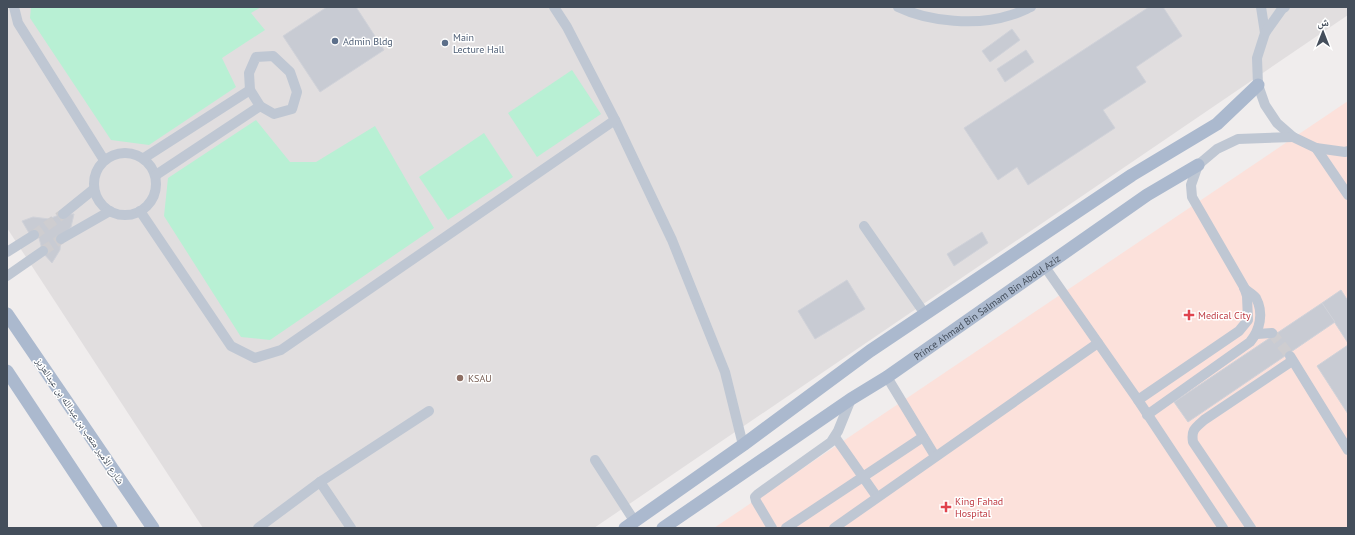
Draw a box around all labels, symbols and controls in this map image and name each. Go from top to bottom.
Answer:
north arrow [1303,12,1343,52]
text: ش [1317,15,1329,30]
place label: Main Lecture Hall [453,31,505,56]
place label: Admin Bldg [343,35,393,48]
marker: Admin Bldg [330,36,340,46]
marker: Main Lecture Hall [440,38,450,48]
street label: Prince Ahmad Bin Salmam Bin Abdul Aziz [911,251,1063,363]
marker: Medical City [1183,309,1195,321]
place label: Medical City [1198,309,1251,322]
street label: شارع الأمير متعب بن عبدالله بن عبدالعزيز [32,355,127,487]
place label: KSAU [468,372,492,385]
marker: KSAU [455,373,465,383]
place label: King Fahad Hospital [955,495,1003,520]
marker: King Fahad Hospital [940,501,952,513]

